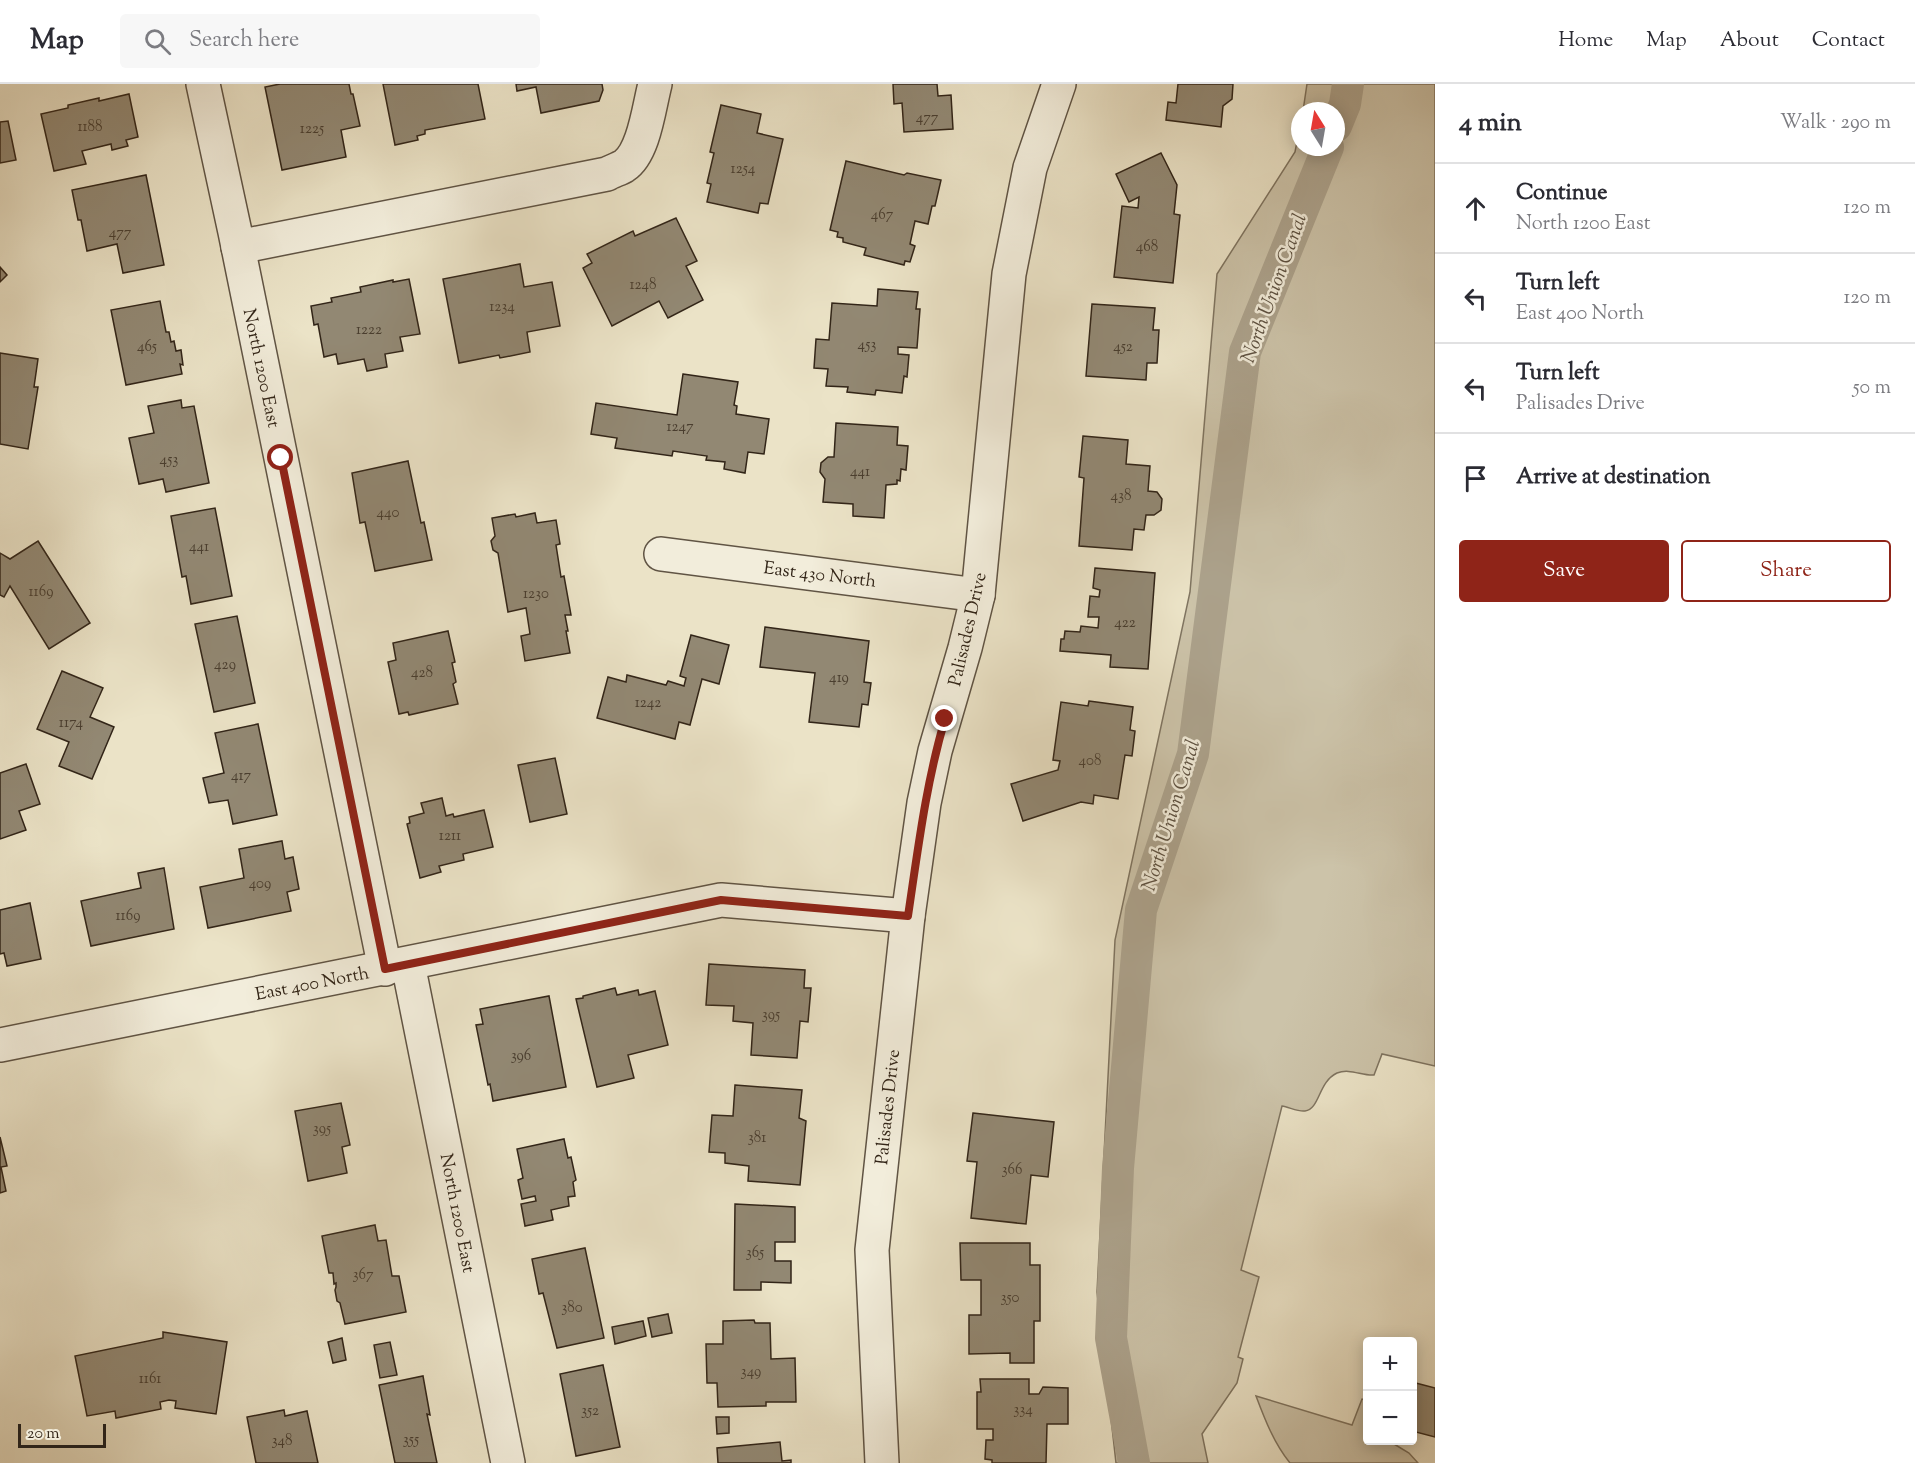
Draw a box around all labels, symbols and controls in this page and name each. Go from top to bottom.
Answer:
search box [120,14,540,68]
text: Map [30,21,84,61]
icon: search [141,25,174,58]
text: Search here [189,25,299,57]
text: Home [1558,26,1613,56]
text: Map [1646,26,1687,56]
text: About [1720,26,1779,56]
text: Contact [1812,26,1885,56]
north arrow [1291,102,1345,156]
text: 4 min [1459,105,1522,142]
house number: 477 [916,108,939,129]
text: Walk · 290 m [1780,109,1891,138]
house number: 1188 [77,117,103,138]
house number: 1225 [300,119,324,140]
house number: 1254 [731,159,756,180]
text: Continue [1516,178,1607,210]
icon: ahead [1459,192,1492,225]
text: 120 m [1843,194,1891,223]
house number: 467 [871,205,894,226]
water label: North Union Canal [1235,210,1316,368]
text: North 1200 East [1516,210,1651,239]
house number: 477 [109,223,132,244]
house number: 468 [1136,237,1158,258]
text: Turn left [1516,268,1599,300]
house number: 1248 [629,275,657,296]
icon: left [1459,282,1492,315]
text: 120 m [1843,284,1891,313]
house number: 1234 [489,297,515,318]
text: East 400 North [1516,300,1644,329]
street label: North 1200 East [235,306,285,430]
house number: 1222 [356,320,382,341]
house number: 453 [858,335,876,356]
house number: 465 [137,337,157,358]
house number: 452 [1113,337,1133,358]
text: Turn left [1516,358,1599,390]
icon: left [1459,372,1492,405]
text: 50 m [1853,374,1891,403]
text: Palisades Drive [1516,390,1645,419]
house number: 1247 [666,417,694,438]
route start [267,444,293,470]
house number: 453 [160,450,178,471]
house number: 441 [850,462,870,483]
icon: arrive [1459,462,1492,495]
text: Arrive at destination [1516,462,1711,494]
house number: 438 [1110,486,1132,507]
house number: 440 [377,503,400,524]
house number: 441 [189,537,209,558]
button: Save [1459,540,1669,602]
button: Share [1681,540,1891,602]
street label: East 430 North [762,556,878,596]
street label: Palisades Drive [943,570,995,689]
house number: 1169 [29,582,53,603]
house number: 1230 [523,584,549,605]
house number: 422 [1114,613,1136,634]
house number: 429 [214,655,236,676]
house number: 428 [411,663,433,684]
house number: 419 [829,668,849,689]
house number: 1242 [635,693,661,714]
route end [931,705,957,731]
house number: 1174 [59,713,84,734]
water label: North Union Canal [1136,736,1209,895]
house number: 408 [1079,751,1101,772]
house number: 417 [231,766,252,787]
house number: 1211 [439,826,461,847]
house number: 409 [249,874,271,895]
house number: 1169 [116,906,140,927]
street label: East 400 North [253,961,372,1009]
house number: 395 [762,1005,780,1026]
house number: 396 [511,1046,531,1067]
street label: Palisades Drive [870,1048,908,1166]
house number: 395 [313,1119,331,1140]
house number: 381 [748,1128,766,1149]
street label: North 1200 East [432,1151,480,1275]
house number: 366 [1002,1160,1022,1181]
house number: 365 [746,1243,764,1264]
house number: 367 [353,1265,374,1286]
house number: 350 [1000,1288,1020,1309]
house number: 380 [561,1298,583,1319]
map controls [1363,1337,1417,1445]
button: + [1363,1337,1417,1391]
house number: 349 [741,1362,761,1383]
house number: 1161 [139,1369,161,1390]
button: − [1363,1391,1417,1445]
house number: 334 [1013,1400,1033,1421]
house number: 352 [581,1401,599,1422]
scale bar [18,1421,106,1448]
text: 20 m [27,1423,60,1446]
house number: 355 [403,1430,419,1451]
house number: 348 [271,1431,293,1452]

